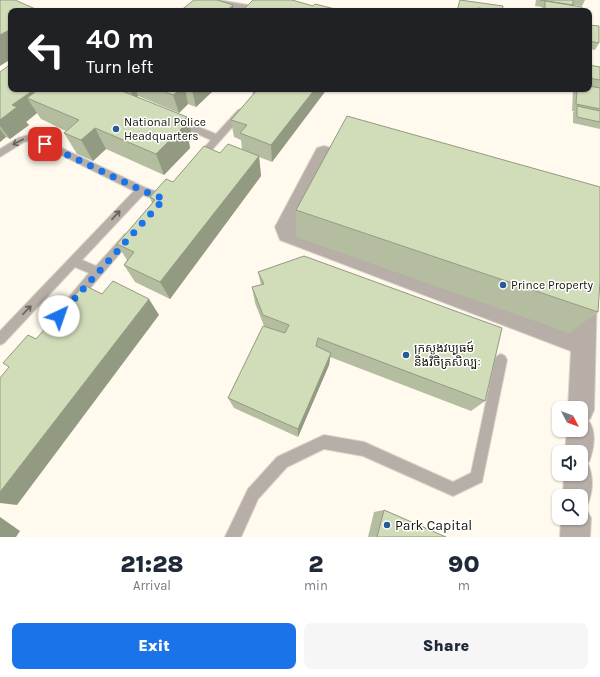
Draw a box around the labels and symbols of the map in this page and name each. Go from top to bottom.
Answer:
place label: National Police Headquarters [124,115,206,143]
marker: National Police Headquarters [111,124,121,134]
pin [28,127,62,161]
one-way arrow [12,139,24,146]
one-way arrow [111,211,120,221]
place label: Prince Property [511,278,594,292]
marker: Prince Property [498,280,508,290]
position arrow [38,295,80,337]
one-way arrow [22,305,32,315]
place label: ក្រសួងវប្បធម៍ និងវិចិត្រសិល្បៈ [414,340,481,369]
marker: ក្រសួងវប្បធម៍ និងវិចិត្រសិល្បៈ [401,350,411,360]
north arrow [552,401,588,437]
place label: Park Capital [395,517,472,534]
marker: Park Capital [382,520,392,530]

